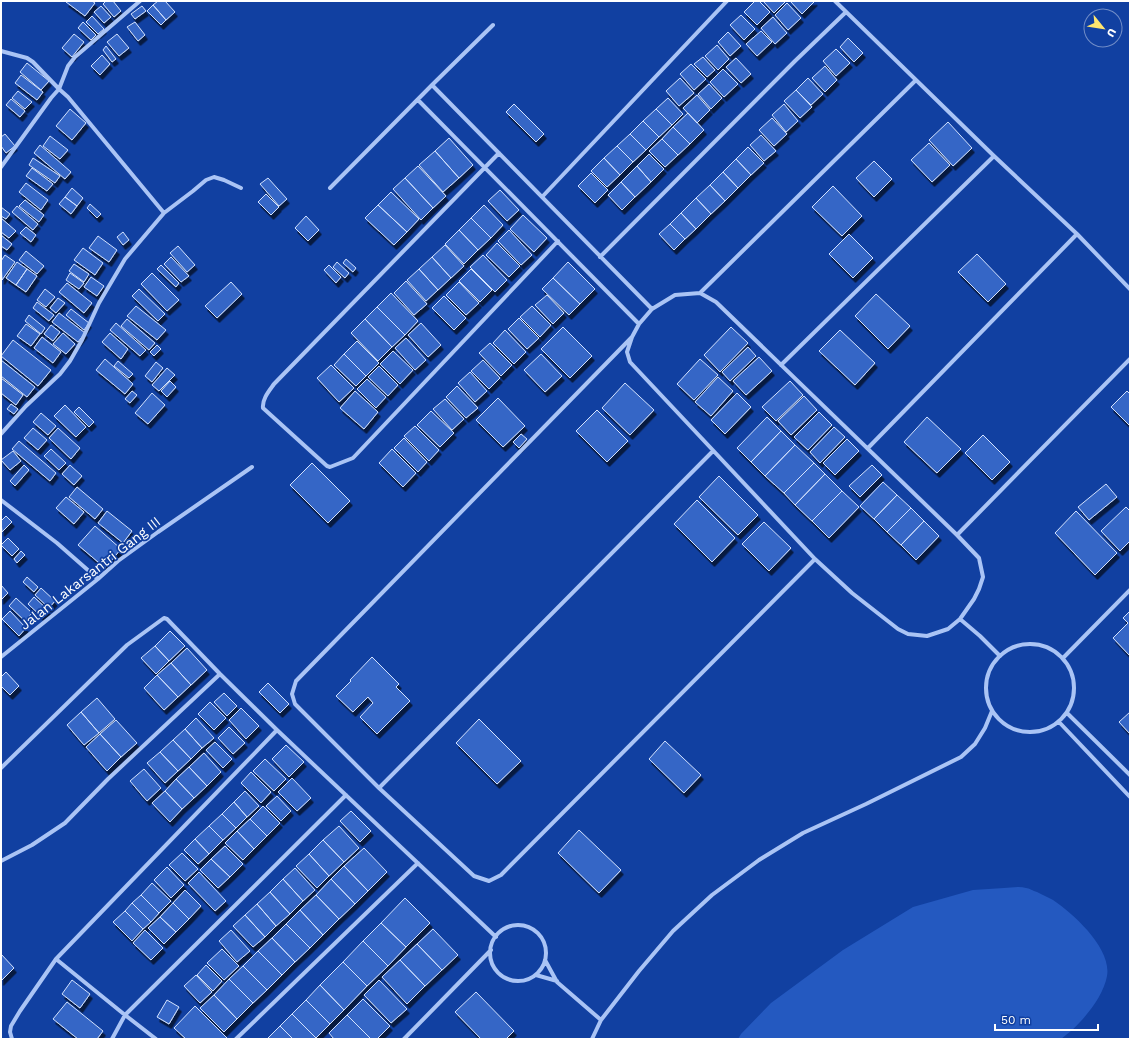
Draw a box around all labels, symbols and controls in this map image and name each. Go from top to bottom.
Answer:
north arrow [1083,8,1123,48]
text: U [1104,26,1119,40]
street label: Jalan Lakarsantri Gang III [17,513,163,633]
scale bar [995,1006,1098,1032]
text: 50 m [1001,1013,1031,1027]

